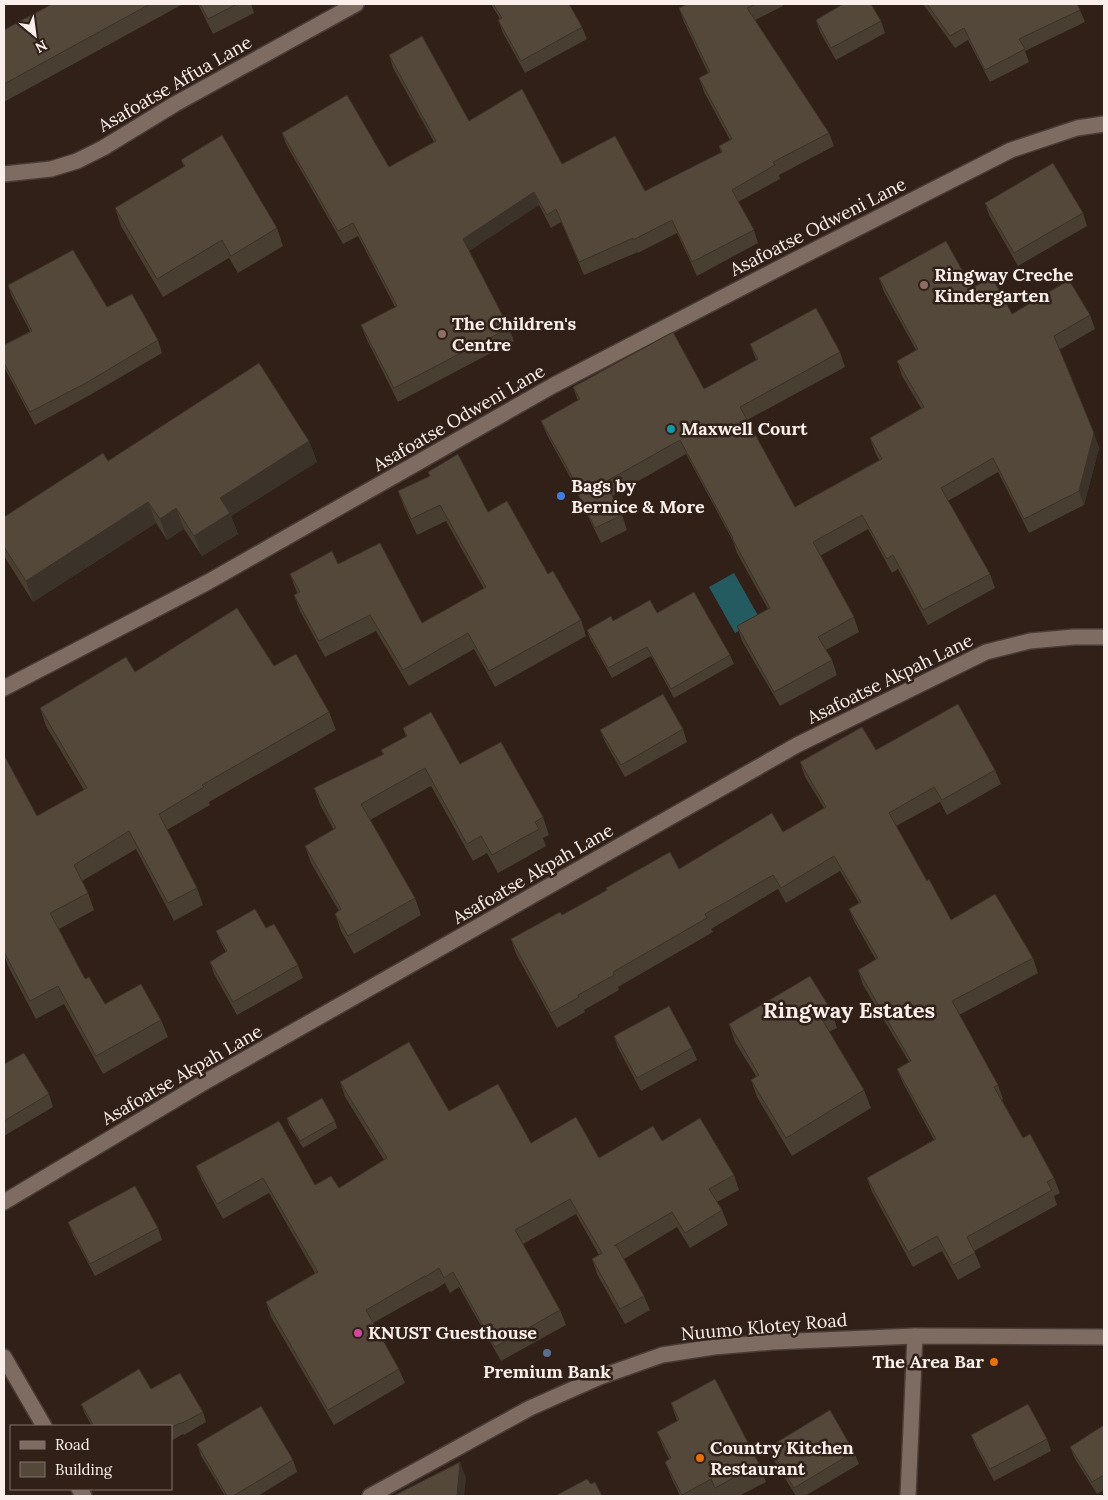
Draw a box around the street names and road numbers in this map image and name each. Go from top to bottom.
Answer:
street label: Asafoatse Affua Lane [93,30,256,137]
street label: Asafoatse Odweni Lane [725,172,910,281]
street label: Asafoatse Odweni Lane [368,359,549,477]
street label: Asafoatse Akpah Lane [802,628,977,729]
street label: Asafoatse Akpah Lane [447,818,617,929]
street label: Asafoatse Akpah Lane [96,1019,266,1130]
street label: Nuumo Klotey Road [680,1308,848,1345]

